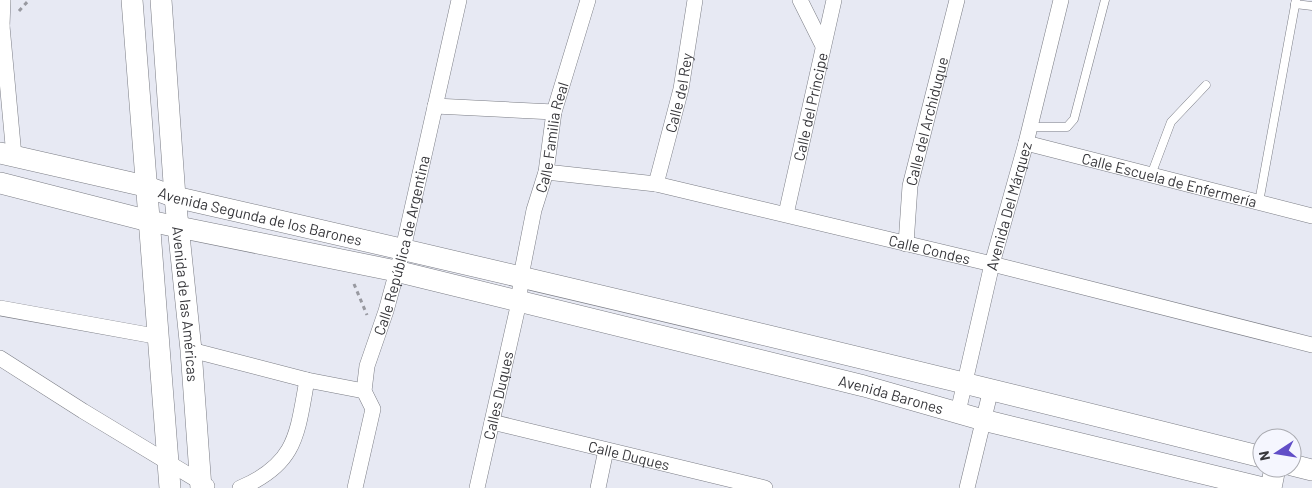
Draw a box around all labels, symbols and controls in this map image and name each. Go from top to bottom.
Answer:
street label: Calle del Príncipe [789,51,831,163]
street label: Calle del Rey [661,52,696,135]
street label: Calle del Archiduque [901,55,951,187]
street label: Calle Familia Real [531,80,572,195]
street label: Avenida Del Márquez [982,139,1035,272]
street label: Calle Escuela de Enfermería [1080,149,1259,211]
street label: Calle República de Argentina [369,154,433,338]
street label: Avenida Segunda de los Barones [156,183,364,249]
street label: Avenida de las Américas [169,225,202,382]
street label: Calle Condes [887,231,972,268]
street label: Calles Duques [479,349,517,441]
street label: Avenida Barones [837,371,946,417]
north arrow [1252,428,1302,478]
street label: Calle Duques [587,437,672,474]
text: N [1255,449,1273,462]

